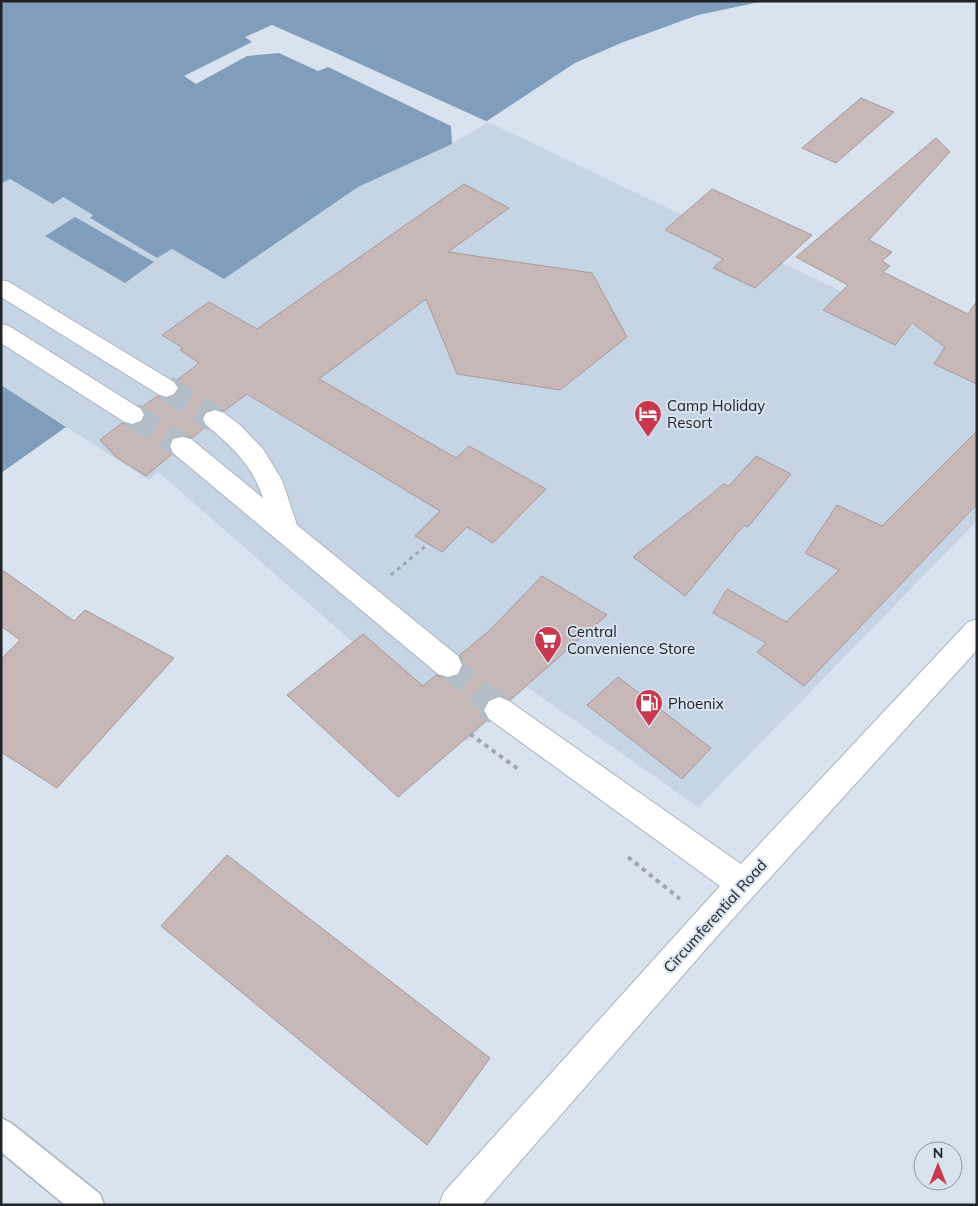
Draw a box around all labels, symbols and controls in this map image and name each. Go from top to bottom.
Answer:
place label: Camp Holiday Resort [667,396,765,432]
hotel icon: Camp Holiday Resort [633,399,663,438]
place label: Central Convenience Store [567,622,695,658]
supermarket icon: Central Convenience Store [533,625,563,664]
fuel station icon: Phoenix [634,688,664,727]
place label: Phoenix [668,694,724,713]
street label: Circumferential Road [659,855,771,977]
north arrow [913,1141,963,1191]
text: N [933,1144,943,1162]

